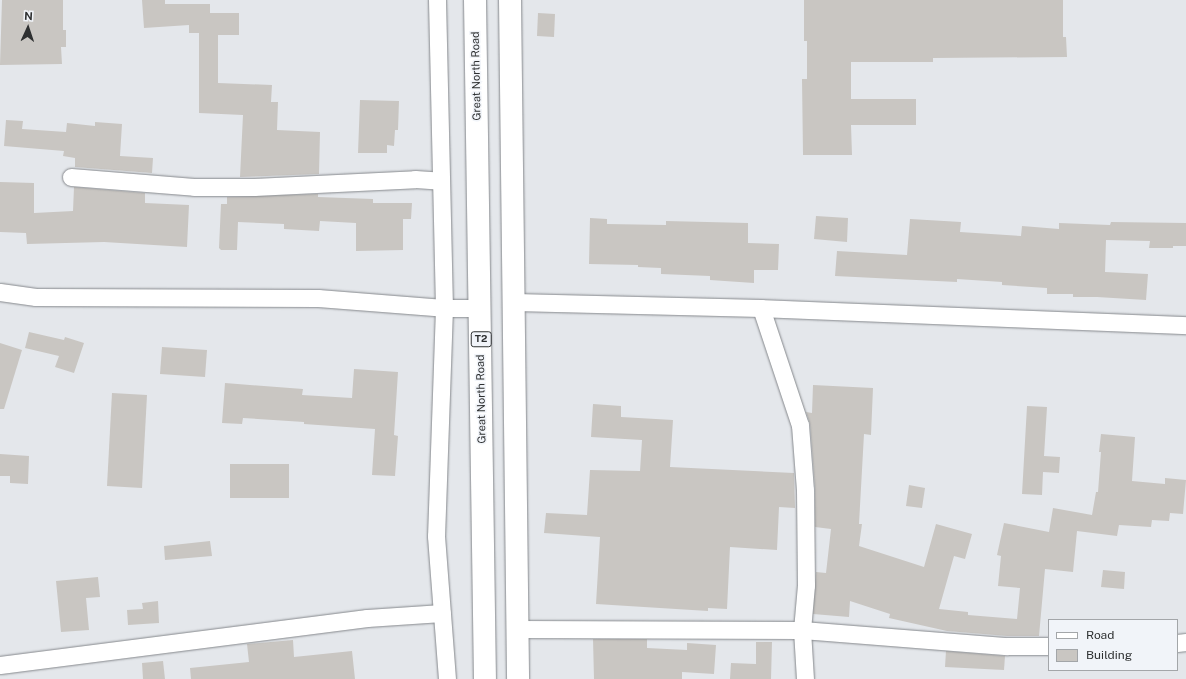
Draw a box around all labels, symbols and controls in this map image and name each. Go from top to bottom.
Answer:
north arrow [8,8,48,48]
text: N [24,10,33,22]
street label: Great North Road [469,31,483,121]
road number: T2 [470,331,492,347]
street label: Great North Road [474,354,488,444]
legend [1048,619,1178,671]
text: Road [1086,628,1114,642]
text: Building [1086,648,1132,662]

